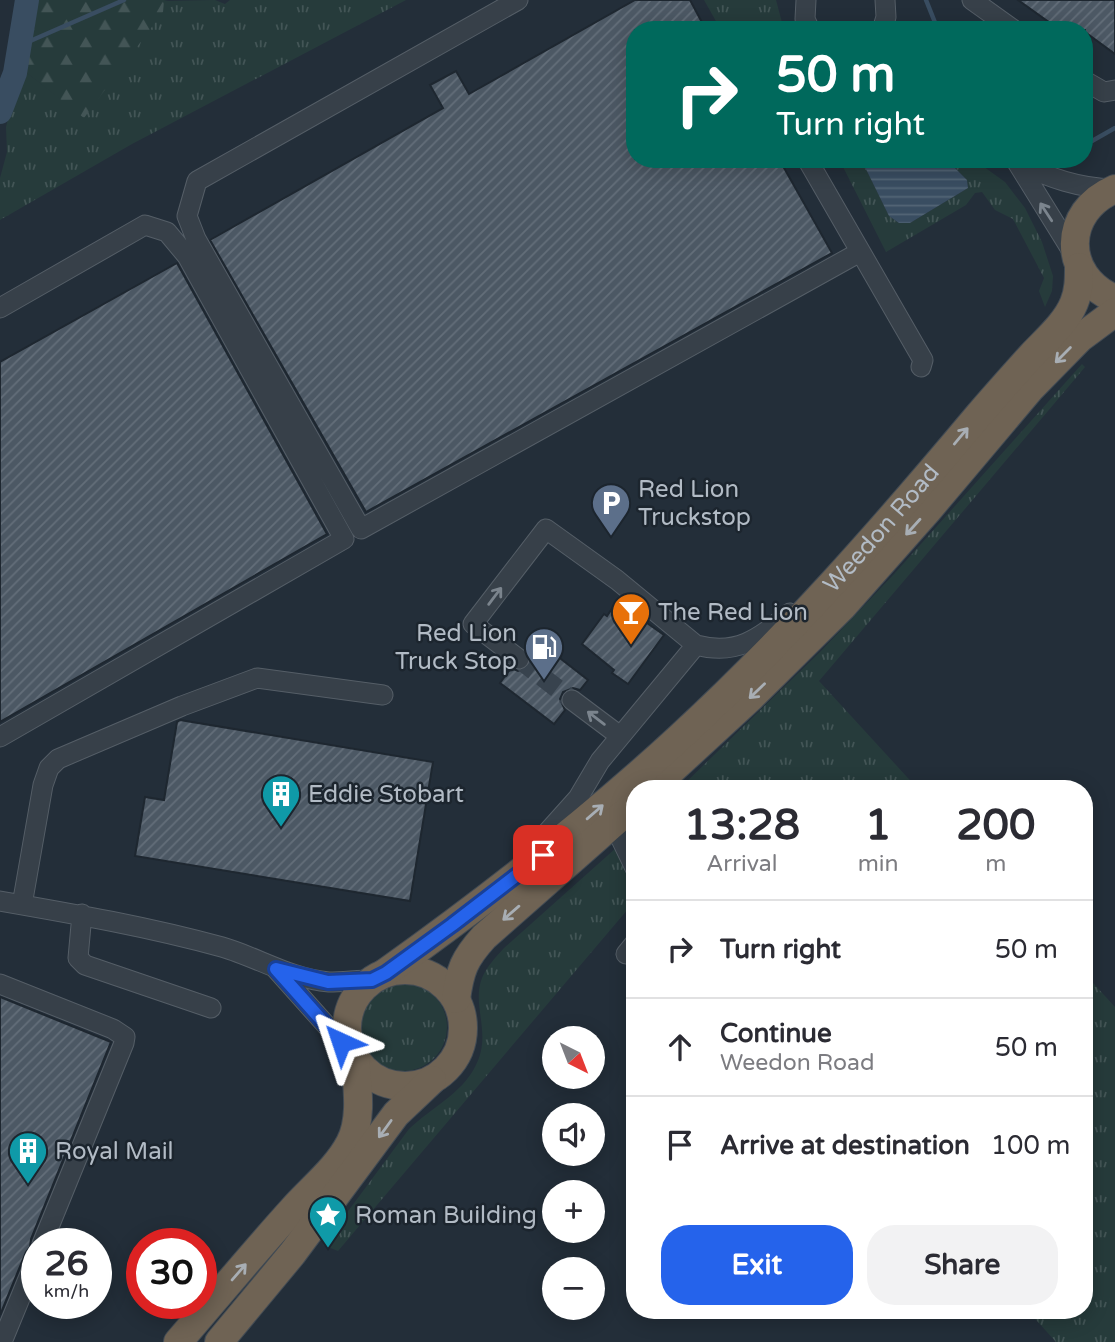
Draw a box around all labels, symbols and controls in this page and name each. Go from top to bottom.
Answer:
text: 50 m [776,46,895,105]
icon: right [661,49,752,140]
text: Turn right [776,106,925,144]
one-way arrow [1039,202,1053,222]
one-way arrow [1054,347,1071,364]
one-way arrow [953,427,969,445]
street label: Weedon Road [817,459,946,599]
place label: Red Lion Truckstop [638,475,751,532]
parking icon: Red Lion Truckstop [590,482,632,537]
one-way arrow [905,518,921,536]
one-way arrow [488,587,503,605]
bar icon: The Red Lion [610,591,652,646]
place label: The Red Lion [658,598,808,627]
place label: Red Lion Truck Stop [395,619,517,676]
fuel station icon: Red Lion Truck Stop [523,626,565,681]
one-way arrow [748,683,765,700]
one-way arrow [587,710,606,725]
building icon: Eddie Stobart [260,773,302,828]
place label: Eddie Stobart [308,780,464,809]
text: 13:28 [684,800,800,851]
text: 1 [865,800,891,851]
text: 200 [956,800,1035,851]
one-way arrow [585,804,603,820]
pin [513,825,573,885]
icon: arrive [524,836,562,874]
text: Arrival [706,850,777,878]
text: min [858,850,899,878]
text: m [985,850,1006,878]
one-way arrow [502,905,520,921]
icon: right [661,930,699,968]
text: Turn right [720,934,841,965]
text: 50 m [995,934,1058,965]
position arrow [304,1005,378,1079]
text: Continue [720,1018,832,1049]
north arrow [542,1026,606,1088]
map controls [542,1026,605,1320]
icon: ahead [661,1028,699,1066]
text: 50 m [995,1032,1058,1063]
text: Weedon Road [720,1049,875,1077]
button: sound [542,1103,605,1166]
one-way arrow [378,1119,393,1138]
icon: arrive [661,1126,699,1164]
building icon: Royal Mail [7,1130,49,1185]
text: Arrive at destination [720,1130,970,1161]
text: 100 m [991,1130,1070,1161]
place label: Royal Mail [55,1137,174,1166]
button: + [542,1180,605,1243]
place icon: Roman Building [307,1194,349,1249]
place label: Roman Building [355,1201,537,1230]
button: Exit [661,1225,853,1305]
button: Share [867,1225,1058,1305]
speed limit sign: 30 [126,1228,217,1319]
text: 26 [45,1243,88,1285]
button: − [542,1257,605,1320]
one-way arrow [231,1263,247,1281]
text: km/h [44,1280,89,1302]

